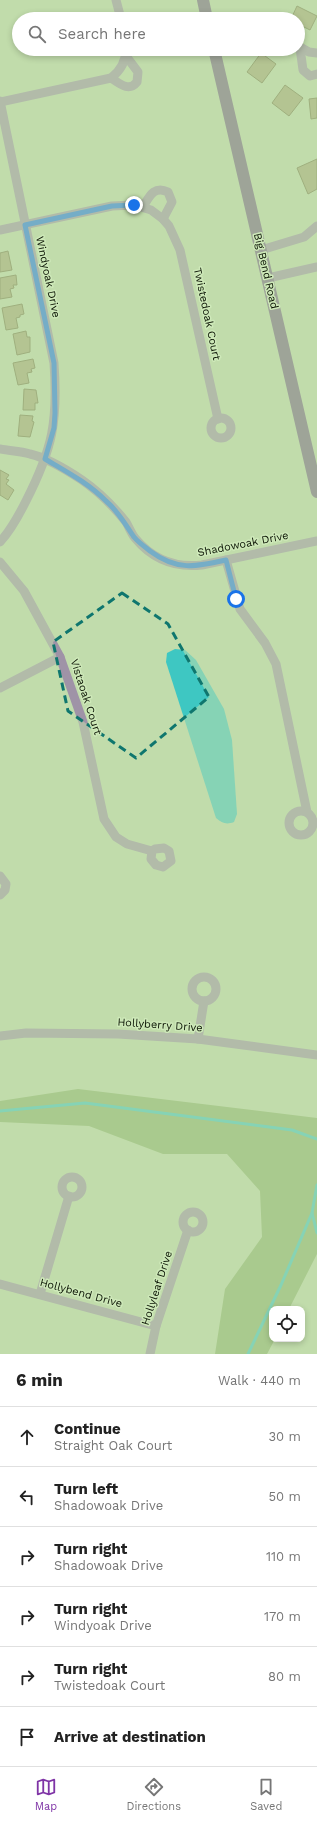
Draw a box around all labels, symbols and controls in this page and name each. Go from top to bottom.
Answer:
search box [12,12,305,56]
icon: search [26,23,48,45]
text: Search here [58,25,146,43]
route end [125,196,143,214]
street label: Big Bend Road [251,232,281,310]
street label: Windyoak Drive [33,235,63,319]
street label: Twistedoak Court [191,267,223,362]
street label: Shadowoak Drive [196,529,290,559]
route start [227,590,245,608]
street label: Vistaoak Court [68,657,105,737]
street label: Hollyberry Drive [117,1016,203,1034]
street label: Hollyleaf Drive [139,1249,175,1327]
street label: Hollybend Drive [38,1276,124,1310]
map controls [269,1306,305,1342]
button: locate [269,1306,305,1342]
text: 6 min [16,1370,63,1390]
text: Walk · 440 m [218,1373,301,1388]
text: Continue [54,1420,121,1438]
icon: ahead [16,1426,38,1448]
text: 30 m [269,1429,301,1444]
text: Straight Oak Court [54,1438,172,1453]
text: Turn left [54,1480,118,1498]
icon: left [16,1486,38,1508]
text: 50 m [269,1489,301,1504]
text: Shadowoak Drive [54,1498,163,1513]
text: Turn right [54,1540,127,1558]
icon: right [16,1546,38,1568]
text: 110 m [266,1549,301,1564]
text: Shadowoak Drive [54,1558,163,1573]
text: Turn right [54,1600,127,1618]
icon: right [16,1606,38,1628]
text: 170 m [264,1609,301,1624]
text: Windyoak Drive [54,1618,152,1633]
text: Turn right [54,1660,127,1678]
icon: right [16,1666,38,1688]
text: 80 m [268,1669,301,1684]
text: Twistedoak Court [54,1678,165,1693]
icon: arrive [16,1726,38,1748]
text: Arrive at destination [54,1728,206,1746]
tab: Map [35,1776,57,1813]
tab: Directions [127,1776,181,1813]
tab: Saved [250,1776,282,1813]

